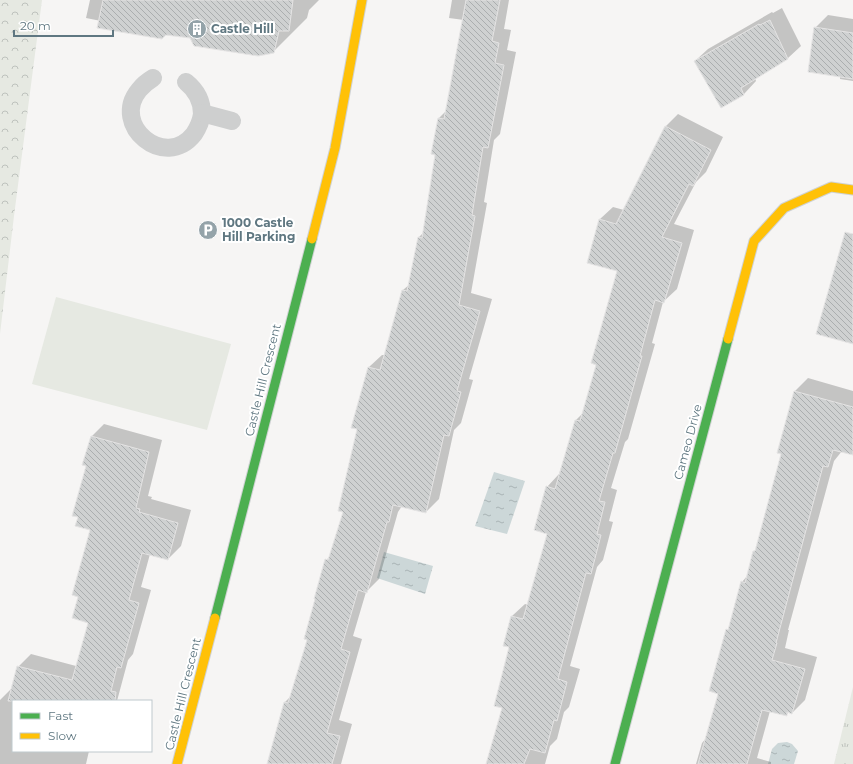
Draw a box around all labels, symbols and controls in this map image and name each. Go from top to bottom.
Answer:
scale bar [14,12,113,38]
text: 20 m [20,18,51,33]
building icon: Castle Hill [186,18,208,40]
place label: Castle Hill [211,21,274,36]
place label: 1000 Castle Hill Parking [222,215,295,244]
parking icon: 1000 Castle Hill Parking [197,219,219,241]
street label: Castle Hill Crescent [241,322,284,438]
street label: Cameo Drive [670,402,705,481]
street label: Castle Hill Crescent [161,636,204,752]
legend [12,700,152,752]
text: Fast [48,708,73,723]
text: Slow [48,728,77,743]

